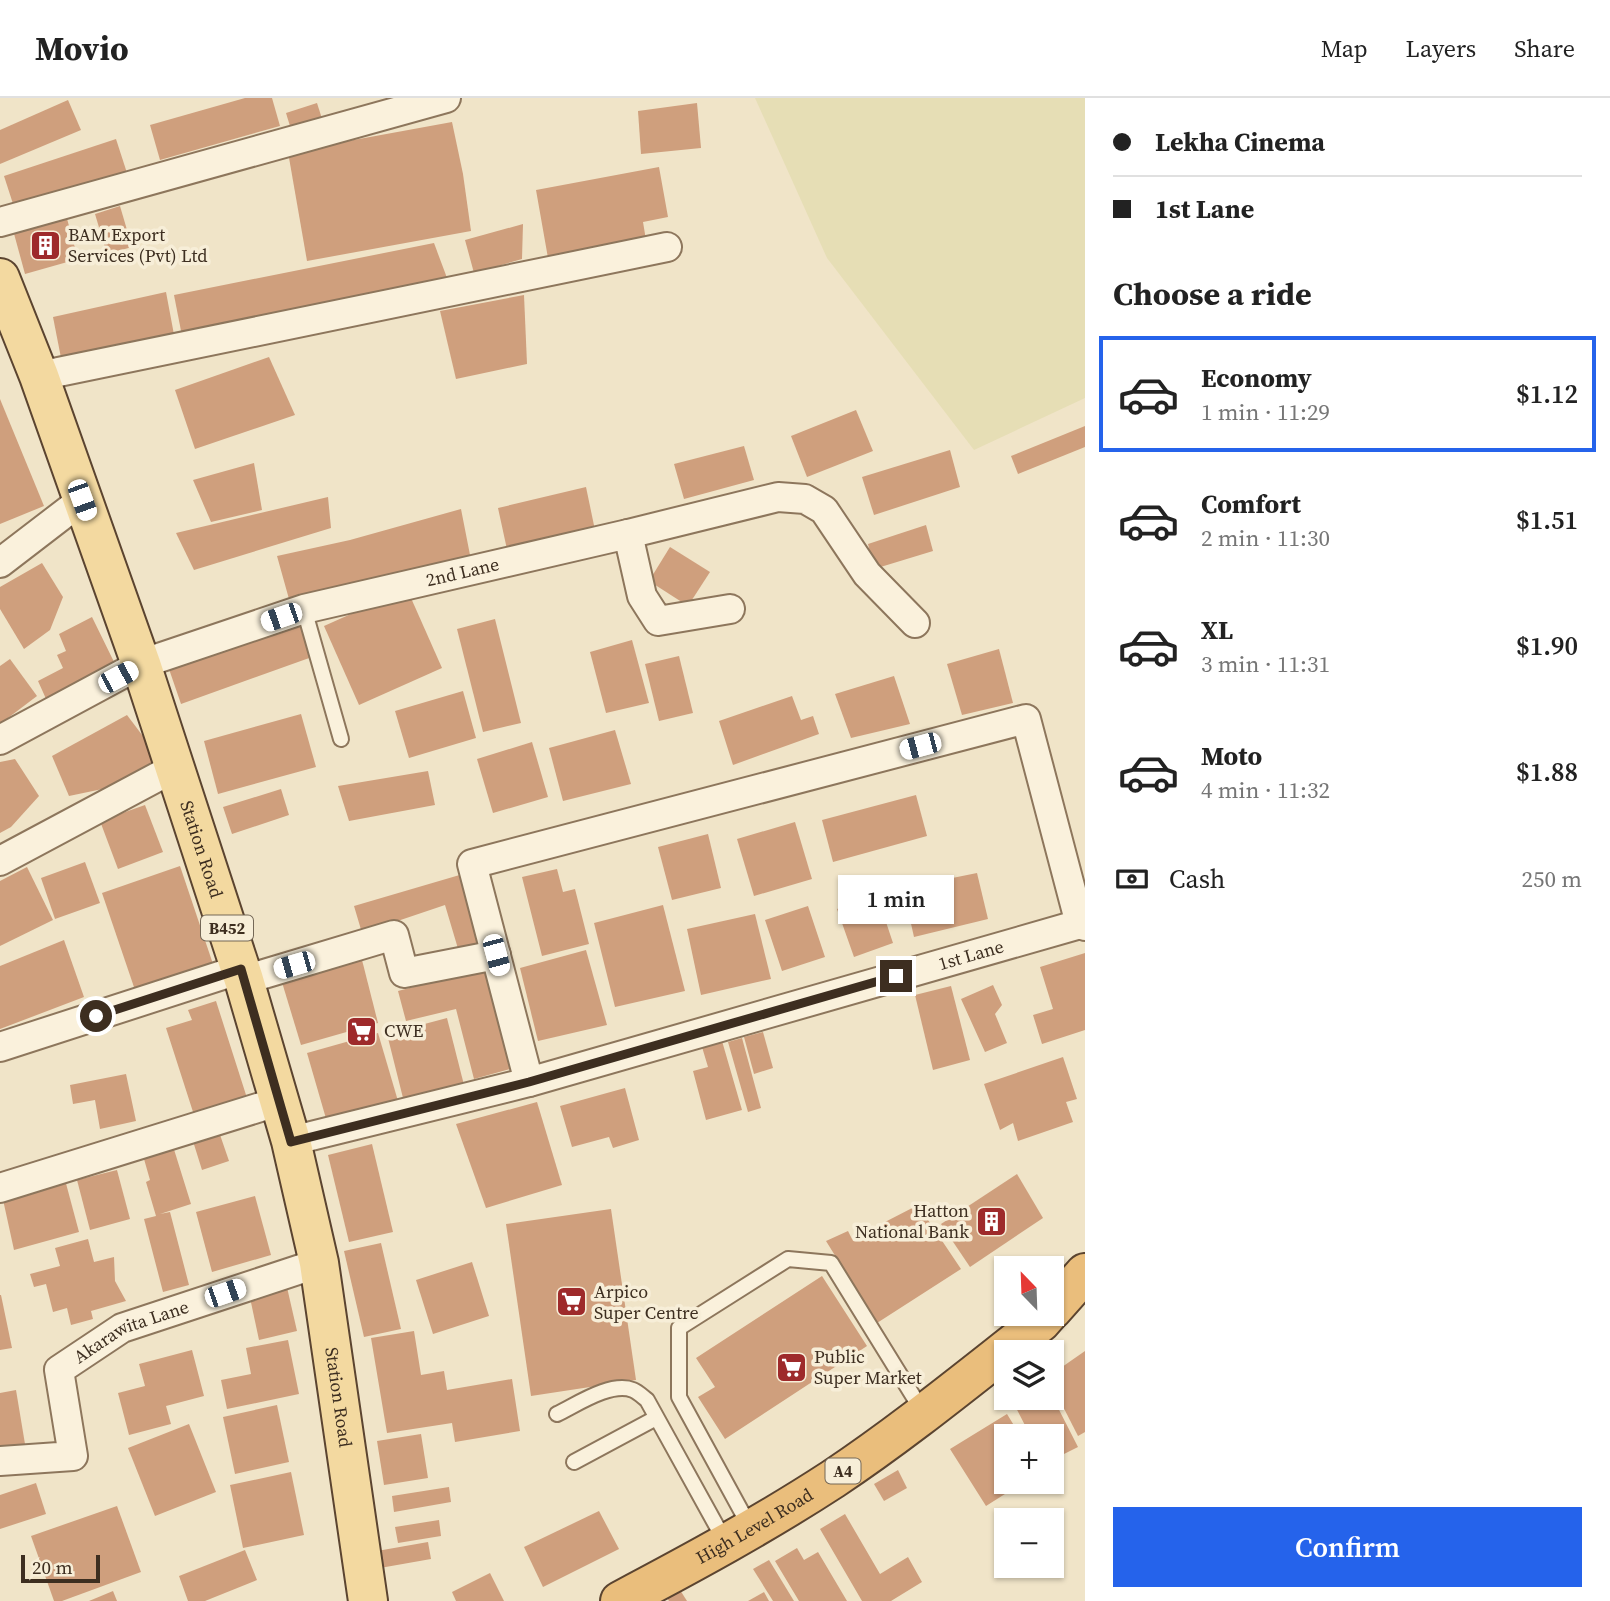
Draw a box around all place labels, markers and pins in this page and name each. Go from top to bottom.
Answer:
place label: BAM Export Services (Pvt) Ltd [68,222,208,268]
building icon: BAM Export Services (Pvt) Ltd [28,228,62,262]
supermarket icon: CWE [344,1014,378,1048]
place label: CWE [384,1018,423,1043]
place label: Hatton National Bank [855,1198,969,1244]
building icon: Hatton National Bank [975,1204,1009,1238]
place label: Arpico Super Centre [594,1279,699,1325]
supermarket icon: Arpico Super Centre [554,1285,588,1319]
place label: Public Super Market [814,1344,922,1390]
supermarket icon: Public Super Market [774,1350,808,1384]

